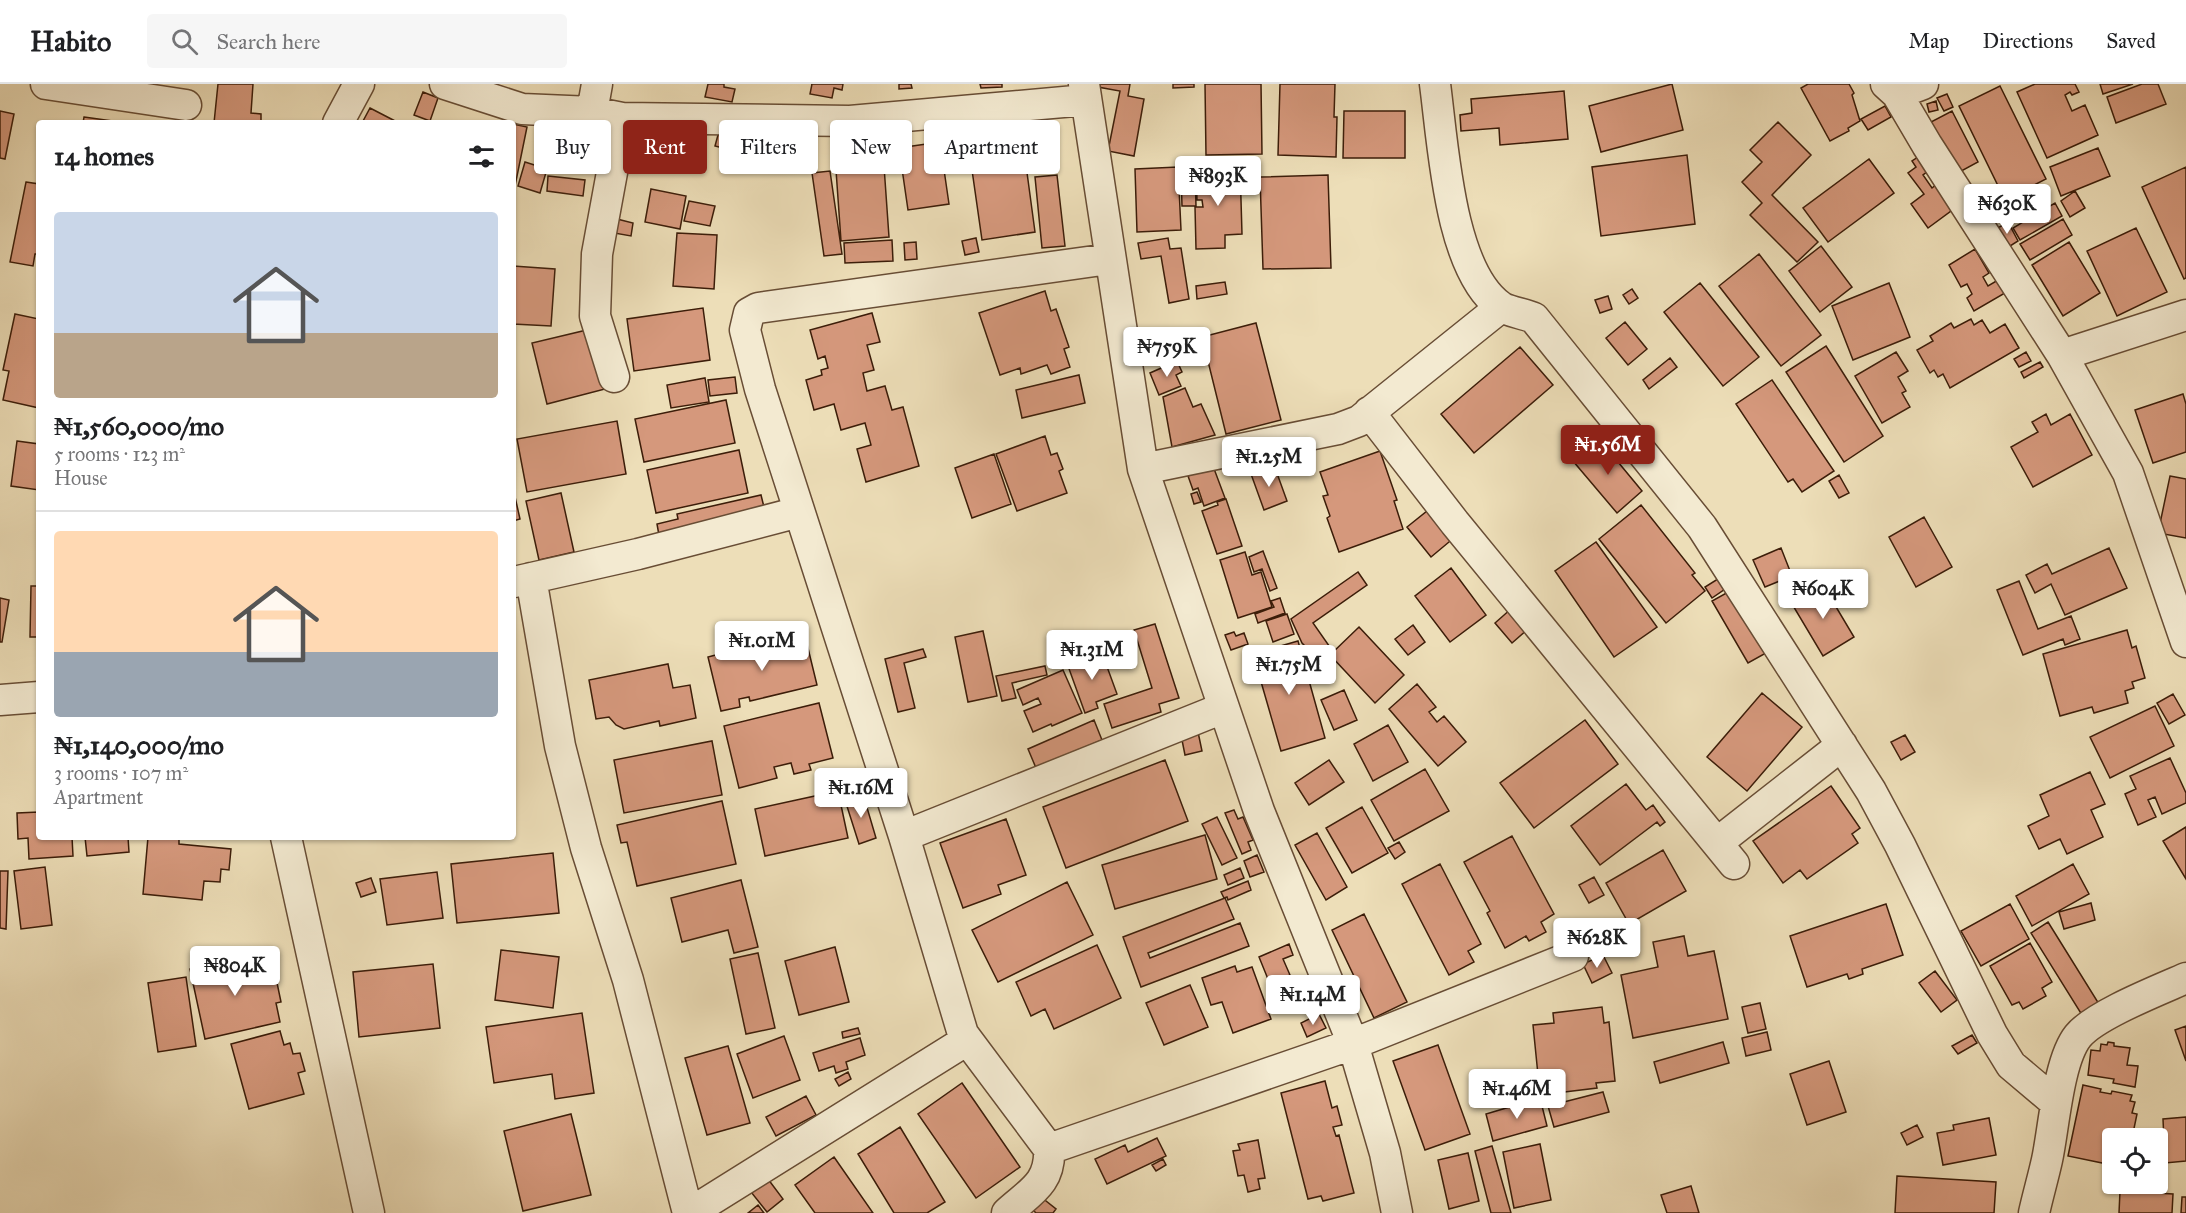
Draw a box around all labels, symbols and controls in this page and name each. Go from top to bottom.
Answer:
search box [147,14,567,68]
text: Habito [30,24,111,59]
icon: search [168,25,201,58]
text: Search here [216,28,320,55]
text: Map [1909,28,1950,54]
text: Directions [1983,28,2073,54]
text: Saved [2106,28,2156,54]
chip: Buy [534,120,611,174]
chip: Rent [623,120,707,174]
chip: Filters [719,120,818,174]
chip: New [830,120,912,174]
chip: Apartment [924,120,1060,174]
text: 14 homes [54,140,154,172]
icon: filters [465,140,498,173]
pin: ₦893K [1176,156,1260,207]
text: ₦893K [1189,163,1247,187]
pin: ₦630K [1965,184,2049,235]
text: ₦630K [1978,191,2036,215]
icon: home [222,251,330,359]
pin: ₦759K [1125,327,1209,378]
text: ₦759K [1137,334,1197,358]
text: ₦1,560,000/mo [54,410,224,442]
pin: ₦1.56M [1559,425,1657,476]
text: ₦1.56M [1575,432,1641,456]
pin: ₦1.25M [1220,437,1318,488]
text: 5 rooms · 123 m² [54,442,185,466]
text: ₦1.25M [1236,444,1302,468]
text: House [54,466,108,490]
pin: ₦604K [1781,569,1865,620]
icon: home [222,570,330,678]
text: ₦604K [1792,576,1854,600]
pin: ₦1.01M [713,621,811,672]
text: ₦1.01M [729,628,795,652]
pin: ₦1.31M [1043,630,1141,681]
text: ₦1.31M [1060,637,1124,661]
pin: ₦1.75M [1240,645,1338,696]
text: ₦1.75M [1256,652,1322,676]
text: ₦1,140,000/mo [54,729,224,761]
text: 3 rooms · 107 m² [54,761,188,785]
pin: ₦1.16M [812,768,910,819]
text: ₦1.16M [828,775,894,799]
text: Apartment [54,785,143,809]
pin: ₦628K [1555,918,1639,969]
text: ₦628K [1567,925,1627,949]
pin: ₦804K [193,946,277,997]
text: ₦804K [204,953,266,977]
pin: ₦1.14M [1264,975,1362,1026]
text: ₦1.14M [1280,982,1346,1006]
pin: ₦1.46M [1468,1069,1566,1120]
text: ₦1.46M [1483,1076,1551,1100]
map controls [2102,1128,2168,1194]
button: locate [2102,1128,2168,1194]

